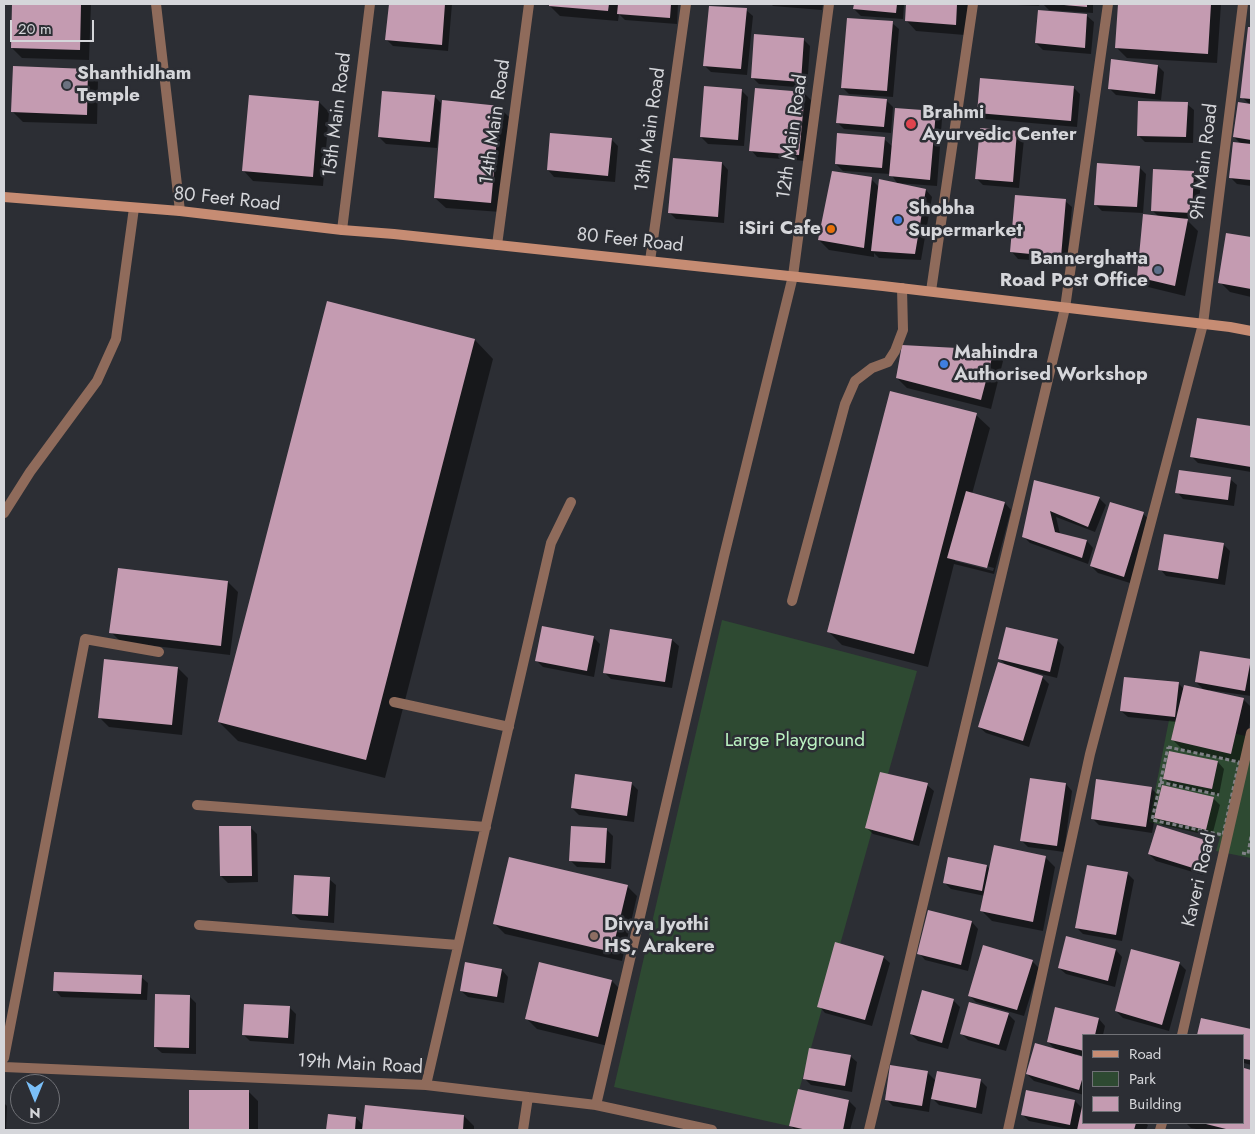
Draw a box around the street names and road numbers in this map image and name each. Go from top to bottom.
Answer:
street label: 15th Main Road [319,51,357,179]
street label: 14th Main Road [476,58,516,186]
street label: 13th Main Road [631,66,671,194]
street label: 12th Main Road [773,73,813,201]
street label: 9th Main Road [1187,102,1223,222]
street label: 80 Feet Road [172,183,282,217]
street label: 80 Feet Road [575,224,685,258]
street label: Kaveri Road [1178,831,1222,929]
street label: 19th Main Road [297,1050,423,1080]

